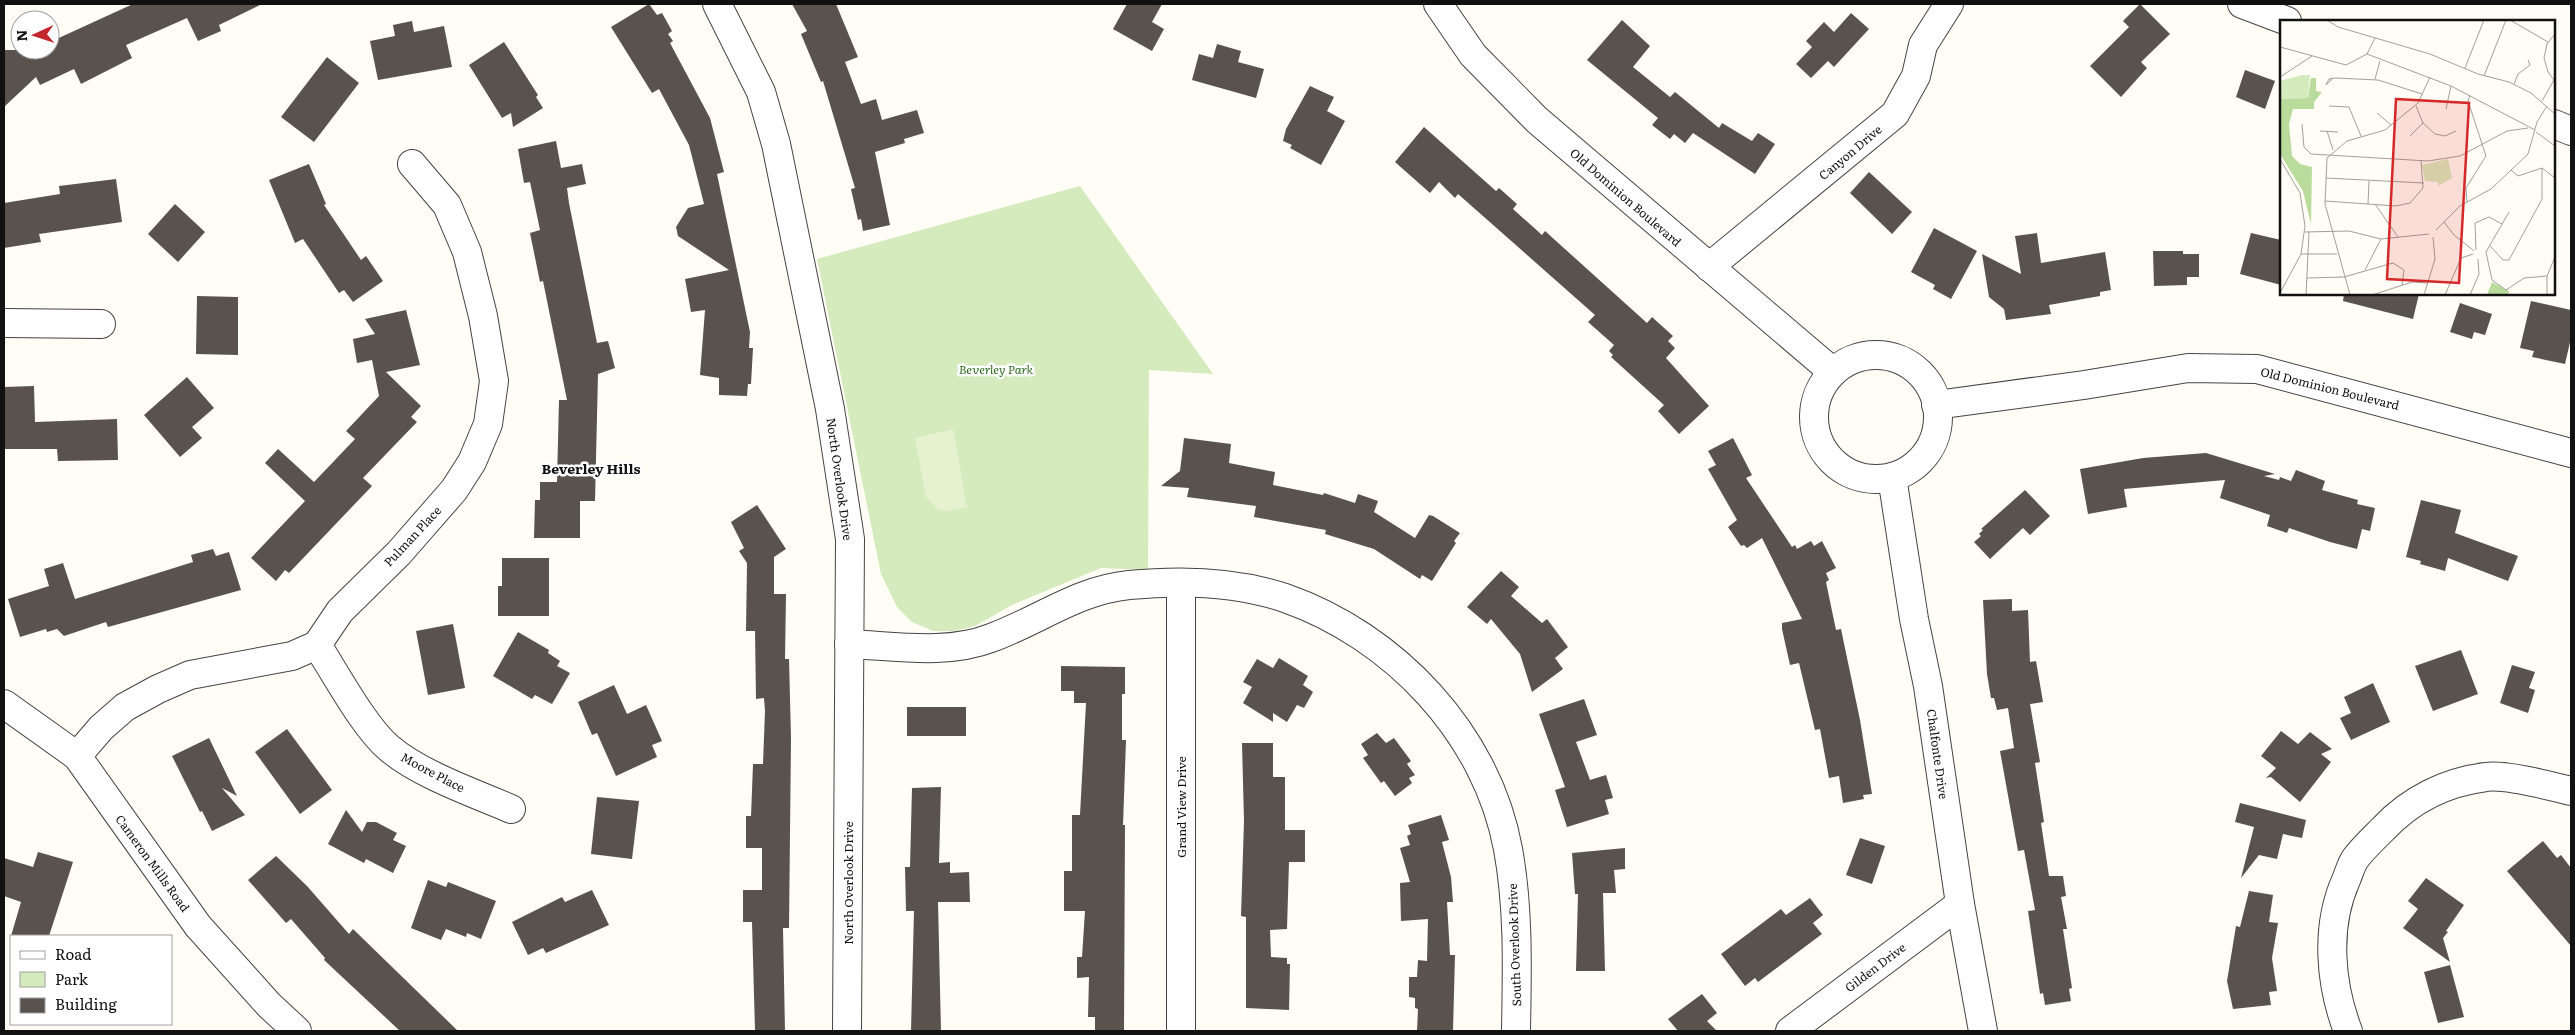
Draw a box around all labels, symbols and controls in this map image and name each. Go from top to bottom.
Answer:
north arrow [10,10,60,60]
inset map [2280,20,2555,295]
text: N [11,29,31,42]
street label: Canyon Drive [1815,120,1885,184]
street label: Old Dominion Boulevard [1566,144,1686,251]
park label: Beverley Park [959,360,1034,378]
street label: Old Dominion Boulevard [2259,362,2402,414]
street label: North Overlook Drive [822,417,858,541]
district label: Beverley Hills [542,458,640,478]
street label: Pulman Place [379,502,445,570]
street label: Chalfonte Drive [1923,708,1953,800]
street label: Moore Place [398,748,468,796]
street label: Grand View Drive [1172,756,1190,858]
street label: Cameron Mills Road [112,811,195,916]
street label: North Overlook Drive [839,821,857,945]
street label: South Overlook Drive [1503,883,1525,1007]
legend [10,935,172,1025]
street label: Gilden Drive [1841,938,1909,996]
text: Road [55,942,91,965]
text: Park [55,967,89,990]
text: Building [55,992,117,1015]

